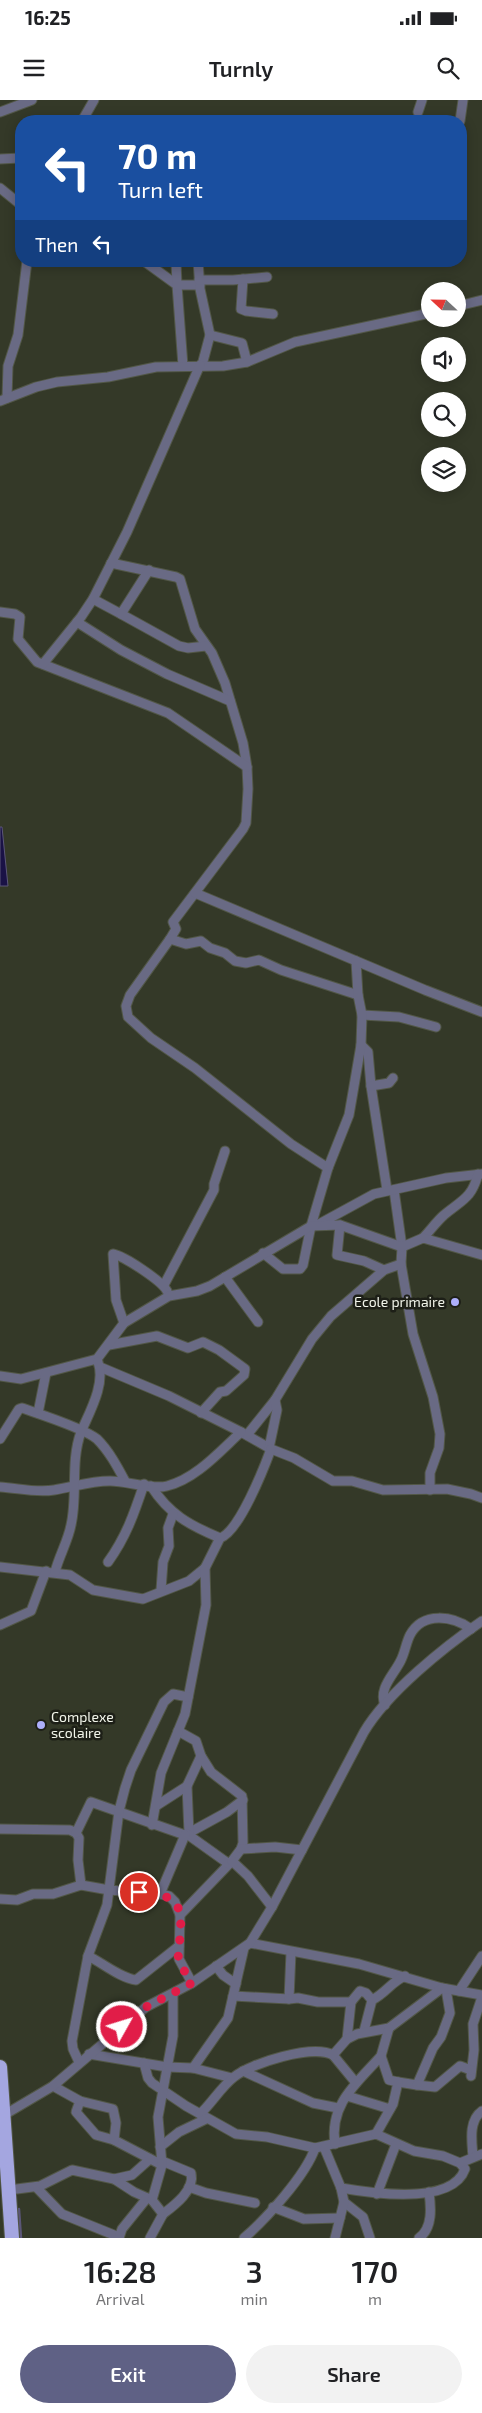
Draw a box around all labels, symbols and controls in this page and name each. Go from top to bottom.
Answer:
text: 16:25 [25,6,71,29]
icon: menu [20,54,48,82]
icon: search [434,54,462,82]
text: Turnly [209,55,273,81]
text: 70 m [118,134,197,176]
icon: left [35,135,100,200]
text: Turn left [118,176,203,202]
icon: left [88,230,116,258]
text: Then [35,233,78,256]
north arrow [421,282,466,328]
map controls [421,282,466,492]
button: sound [421,337,466,382]
button: search [421,392,466,437]
button: layers [421,447,466,492]
place label: Ecole primaire [354,1293,445,1310]
marker: Ecole primaire [449,1296,461,1308]
place label: Complexe scolaire [51,1708,114,1741]
marker: Complexe scolaire [35,1719,47,1731]
pin [118,1871,160,1913]
icon: arrive [125,1878,153,1906]
position arrow [95,2000,147,2052]
text: 16:28 [84,2253,157,2289]
text: 3 [246,2253,263,2289]
text: 170 [352,2253,398,2289]
text: Arrival [96,2289,145,2308]
text: min [241,2289,268,2308]
text: m [368,2289,382,2308]
button: Exit [20,2345,236,2403]
button: Share [246,2345,462,2403]

